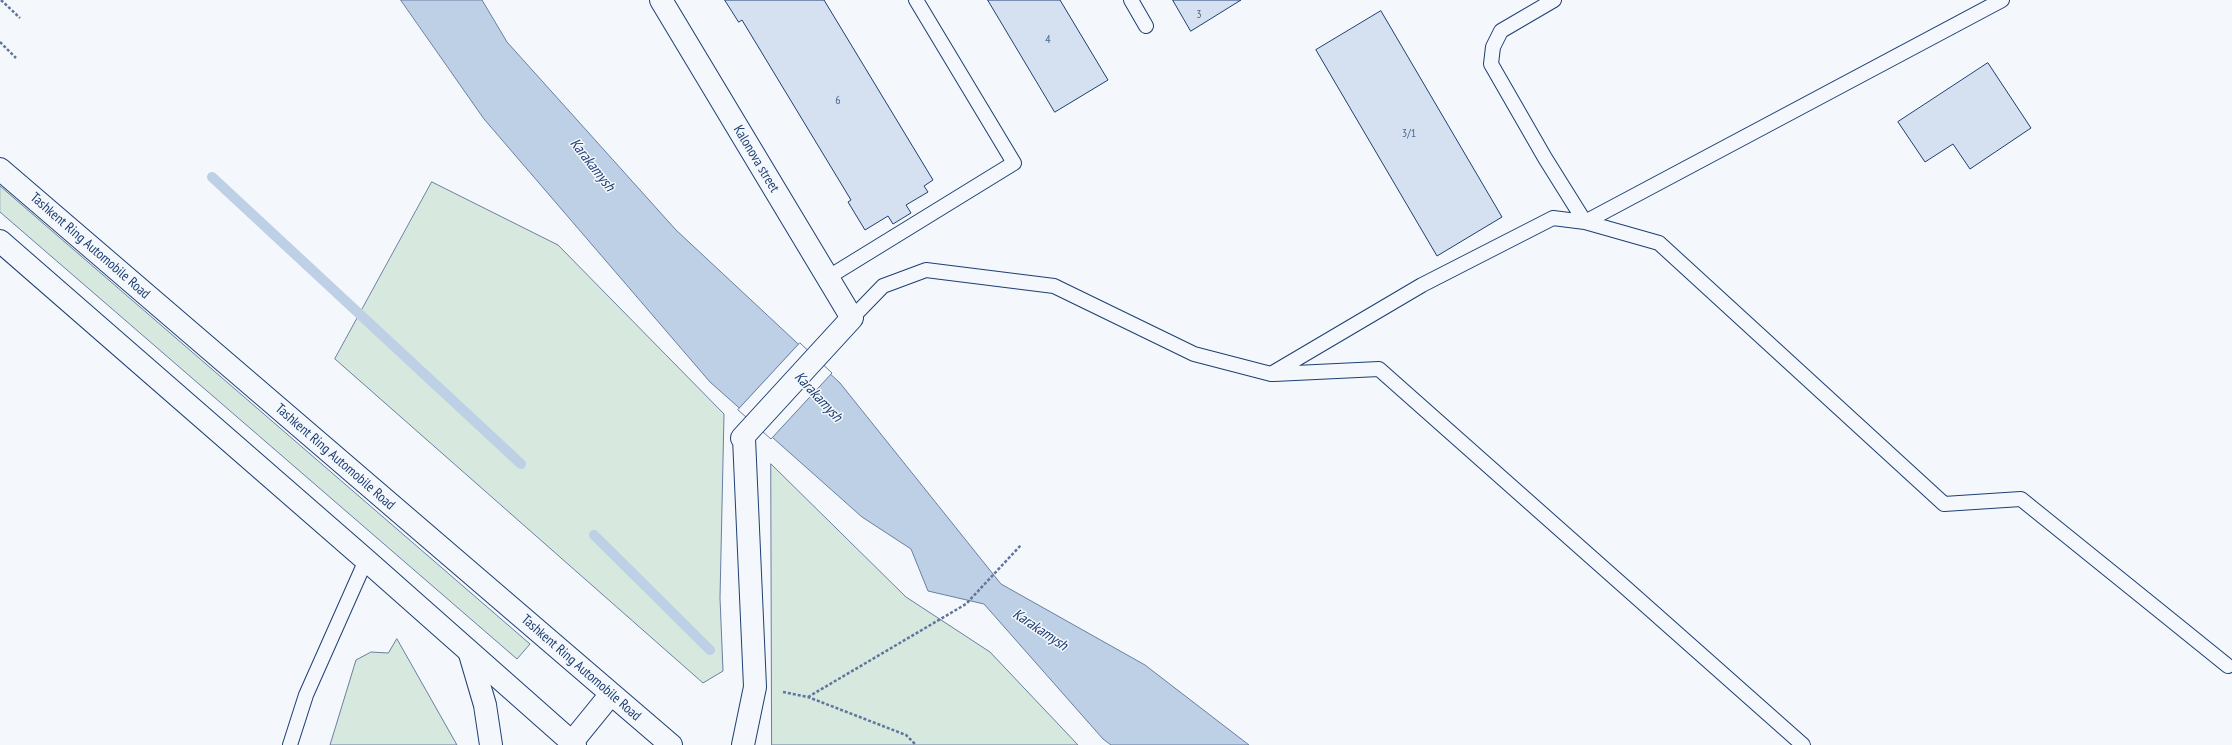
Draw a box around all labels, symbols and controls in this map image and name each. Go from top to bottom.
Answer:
house number: 3 [1196,8,1202,22]
house number: 4 [1045,33,1051,47]
house number: 6 [835,94,841,108]
street label: Kalonova street [729,122,783,196]
house number: 3/1 [1402,127,1416,141]
water label: Karakamysh [566,135,618,195]
street label: Tashkent Ring Automobile Road [27,189,153,303]
water label: Karakamysh [790,368,846,426]
street label: Tashkent Ring Automobile Road [272,400,398,514]
water label: Karakamysh [1009,605,1071,655]
street label: Tashkent Ring Automobile Road [518,611,644,725]

